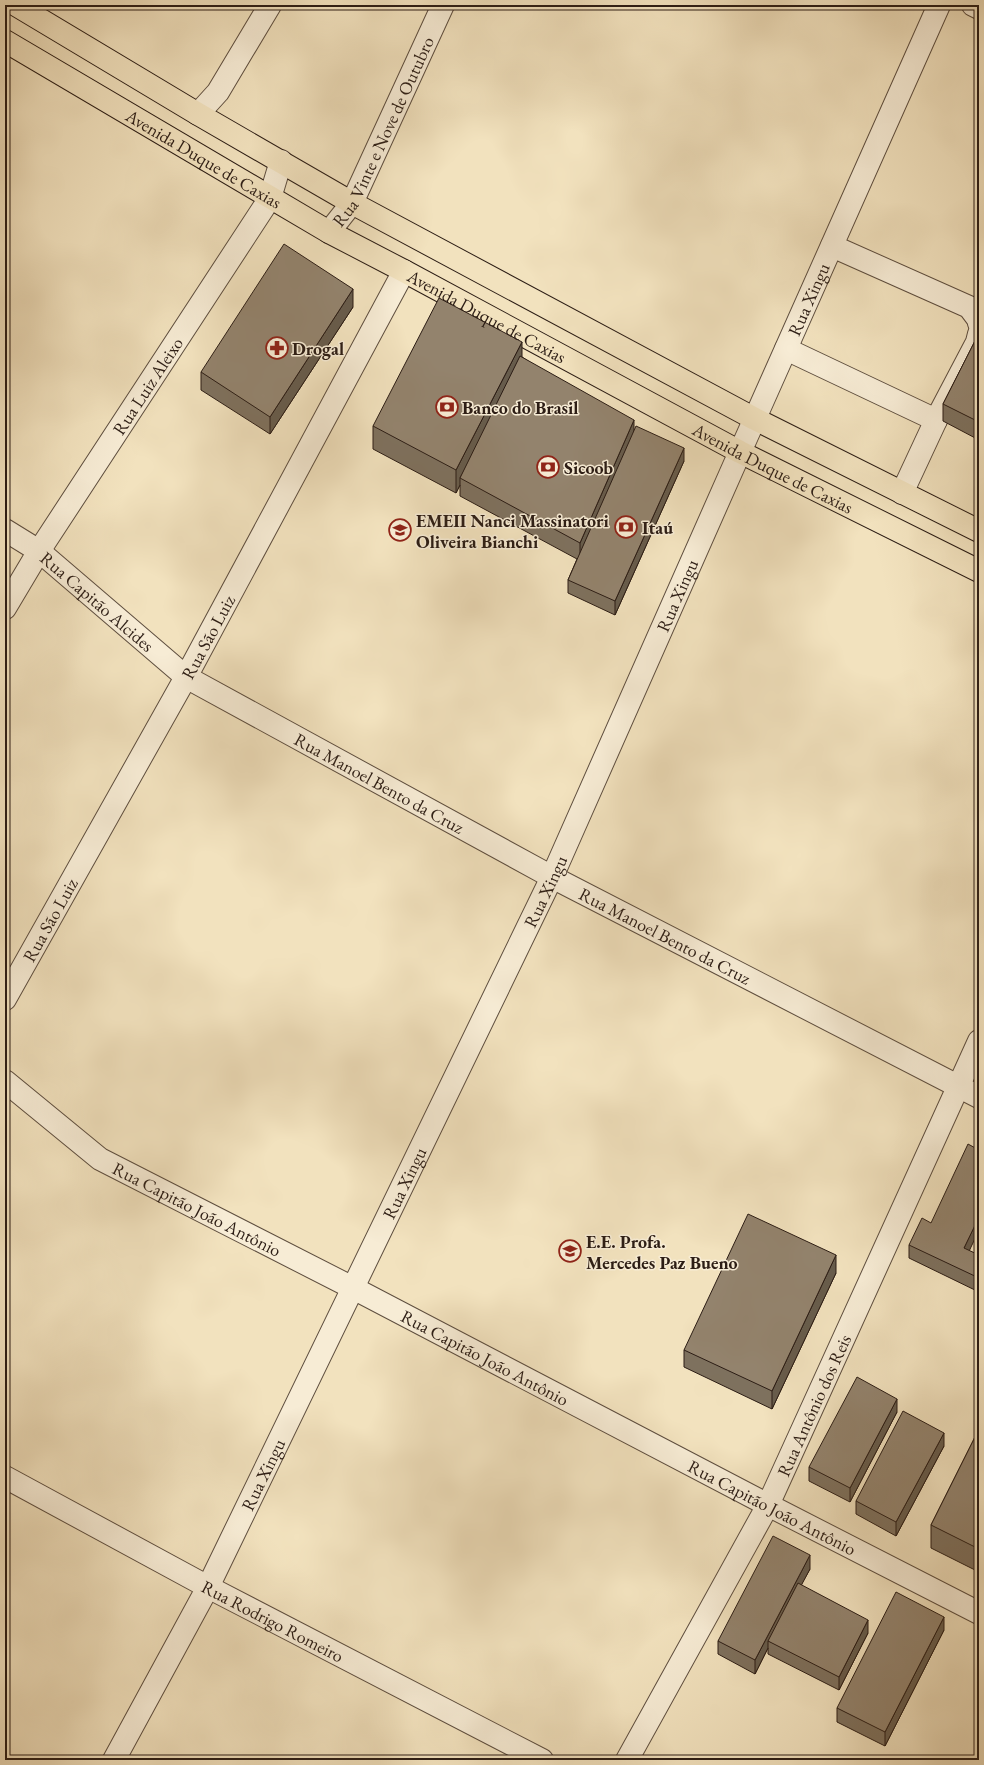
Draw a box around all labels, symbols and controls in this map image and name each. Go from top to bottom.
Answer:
street label: Rua Vinte e Nove de Outubro [326,32,439,231]
street label: Avenida Duque de Caxias [121,103,286,213]
street label: Rua Xingu [782,259,834,339]
street label: Avenida Duque de Caxias [403,263,571,368]
street label: Rua Luiz Aleixo [107,332,188,439]
pharmacy icon: Drogal [264,335,290,361]
place label: Drogal [292,337,344,360]
bank icon: Banco do Brasil [434,394,460,420]
place label: Banco do Brasil [462,396,579,419]
street label: Avenida Duque de Caxias [688,417,857,518]
bank icon: Sicoob [535,454,561,480]
place label: Sicoob [564,456,613,479]
place label: EMEII Nanci Massinatori Oliveira Bianchi [416,509,610,553]
bank icon: Itaú [613,514,639,540]
place label: Itaú [642,516,673,539]
school or university icon: EMEII Nanci Massinatori Oliveira Bianchi [387,517,413,543]
street label: Rua Capitão Alcides [36,546,159,656]
street label: Rua Xingu [651,555,703,635]
street label: Rua São Luiz [176,590,240,683]
street label: Rua Manoel Bento da Cruz [291,727,468,838]
street label: Rua Xingu [518,851,572,931]
street label: Rua São Luiz [17,874,82,966]
street label: Rua Manoel Bento da Cruz [576,882,755,989]
street label: Rua Xingu [377,1143,431,1223]
street label: Rua Capitão João Antônio [109,1156,285,1261]
place label: E.E. Profa. Mercedes Paz Bueno [586,1230,738,1274]
school or university icon: E.E. Profa. Mercedes Paz Bueno [557,1238,583,1264]
street label: Rua Capitão João Antônio [397,1304,573,1410]
street label: Rua Antônio dos Reis [771,1330,856,1480]
street label: Rua Xingu [235,1434,290,1514]
street label: Rua Capitão João Antônio [684,1454,860,1560]
street label: Rua Rodrigo Romeiro [198,1574,348,1667]

